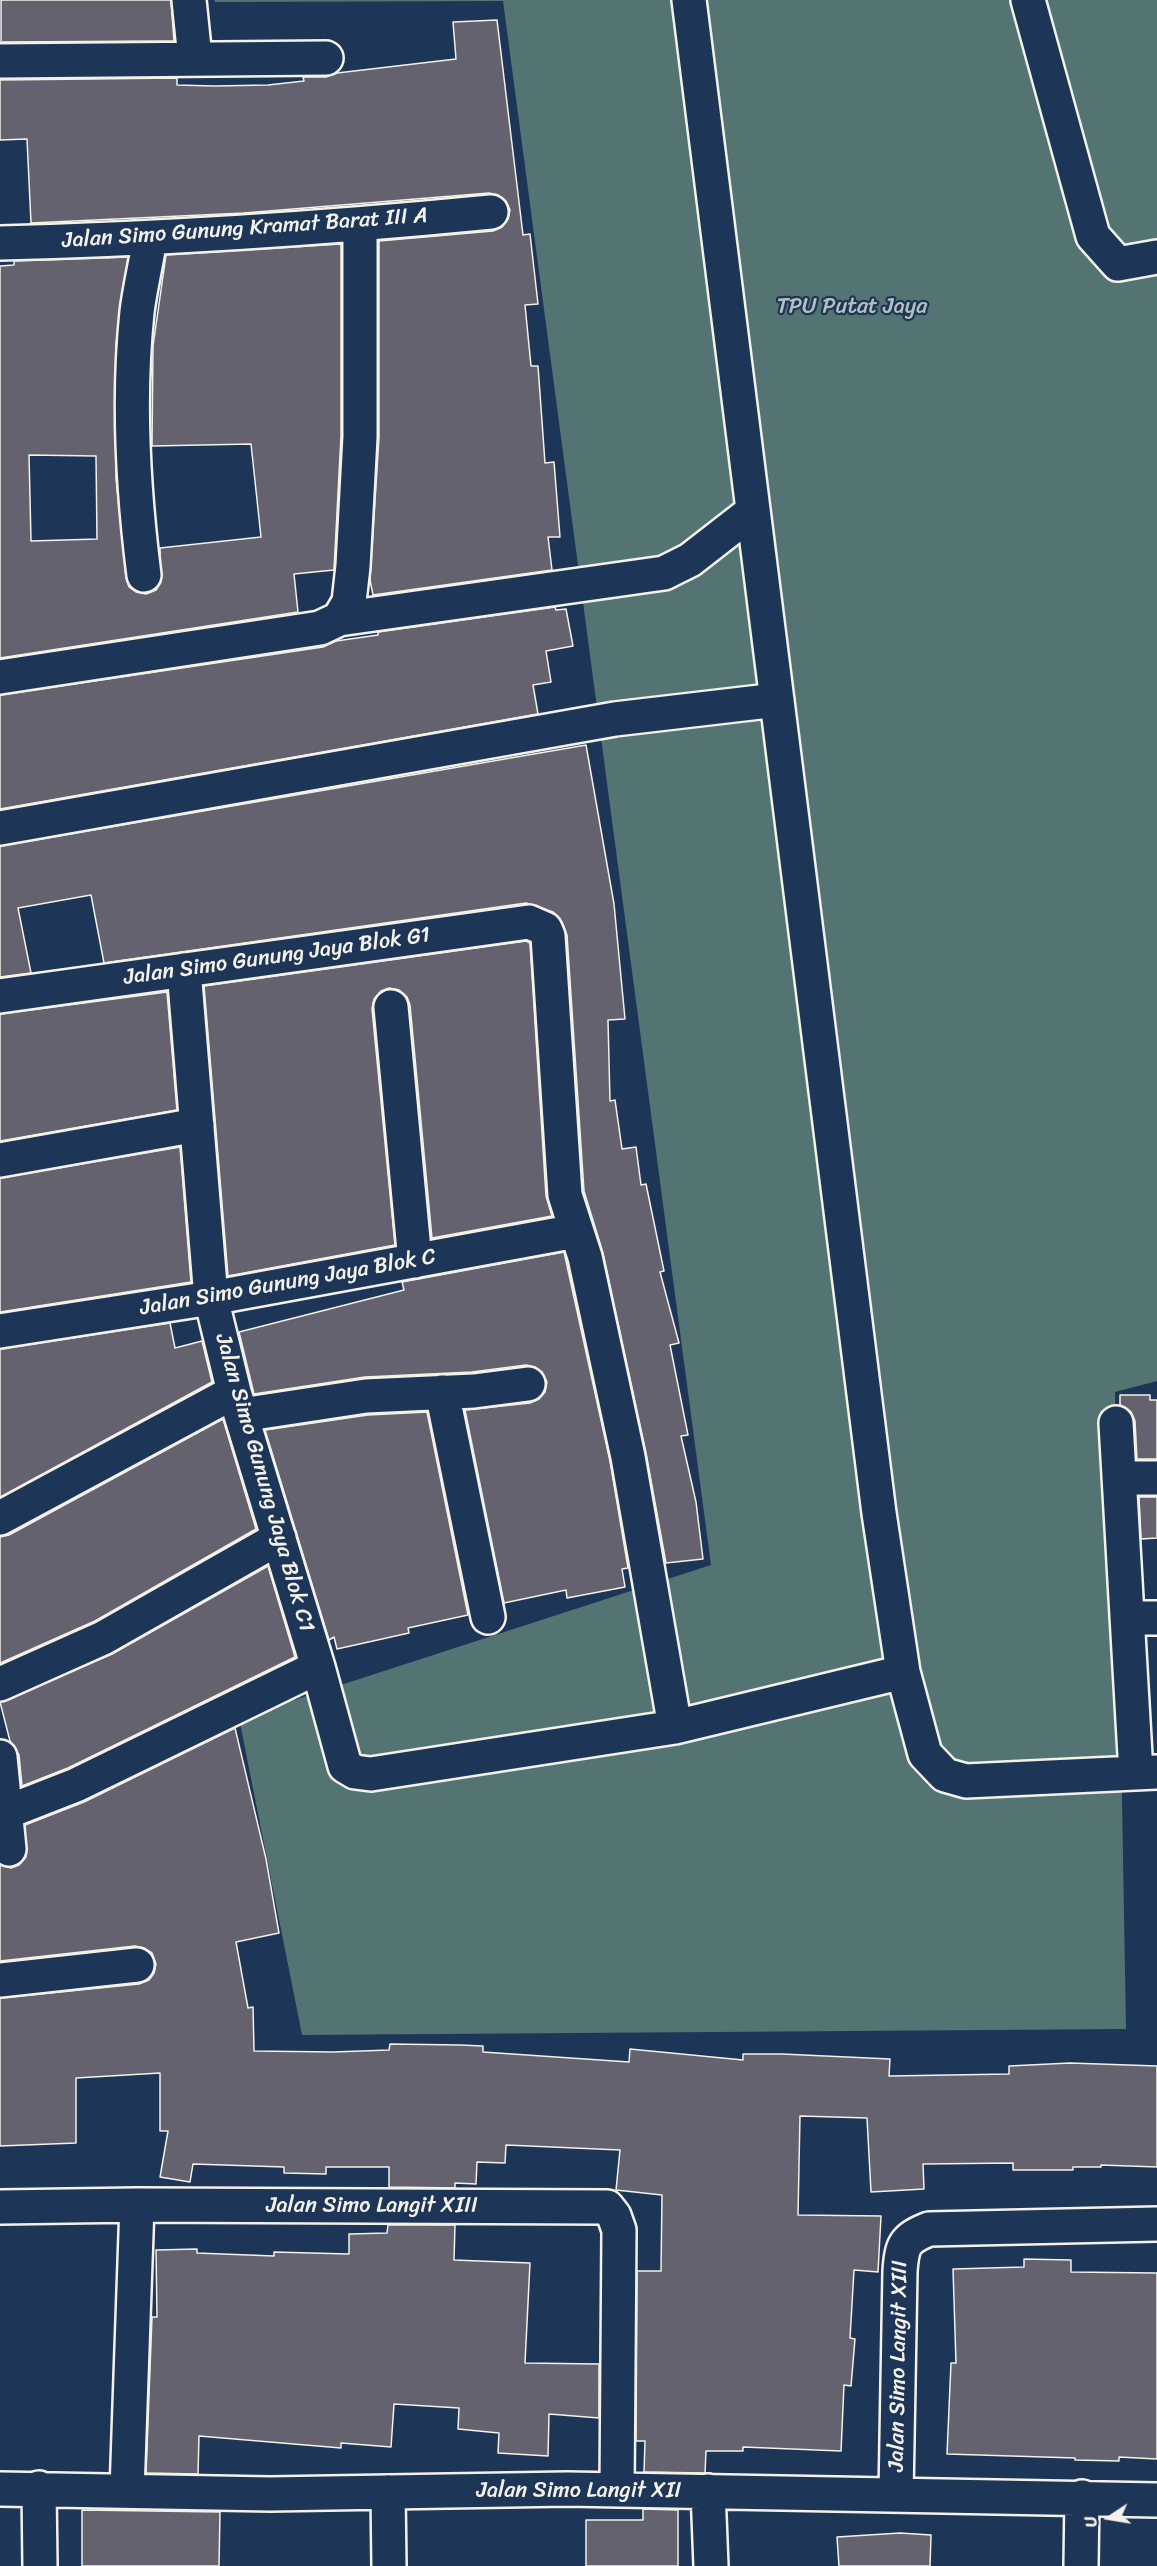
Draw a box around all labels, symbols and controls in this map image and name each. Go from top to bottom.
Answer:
street label: Jalan Simo Gunung Kramat Barat III A [61,203,429,255]
park label: TPU Putat Jaya [777,294,927,320]
street label: Jalan Simo Gunung Jaya Blok G1 [122,922,432,992]
street label: Jalan Simo Gunung Jaya Blok C [138,1244,438,1322]
street label: Jalan Simo Gunung Jaya Blok C1 [209,1331,319,1635]
street label: Jalan Simo Langit XIII [266,2193,478,2219]
street label: Jalan Simo Langit XIII [884,2260,914,2472]
street label: Jalan Simo Langit XII [477,2478,681,2504]
north arrow [1079,2488,1139,2548]
text: U [1076,2514,1106,2530]

